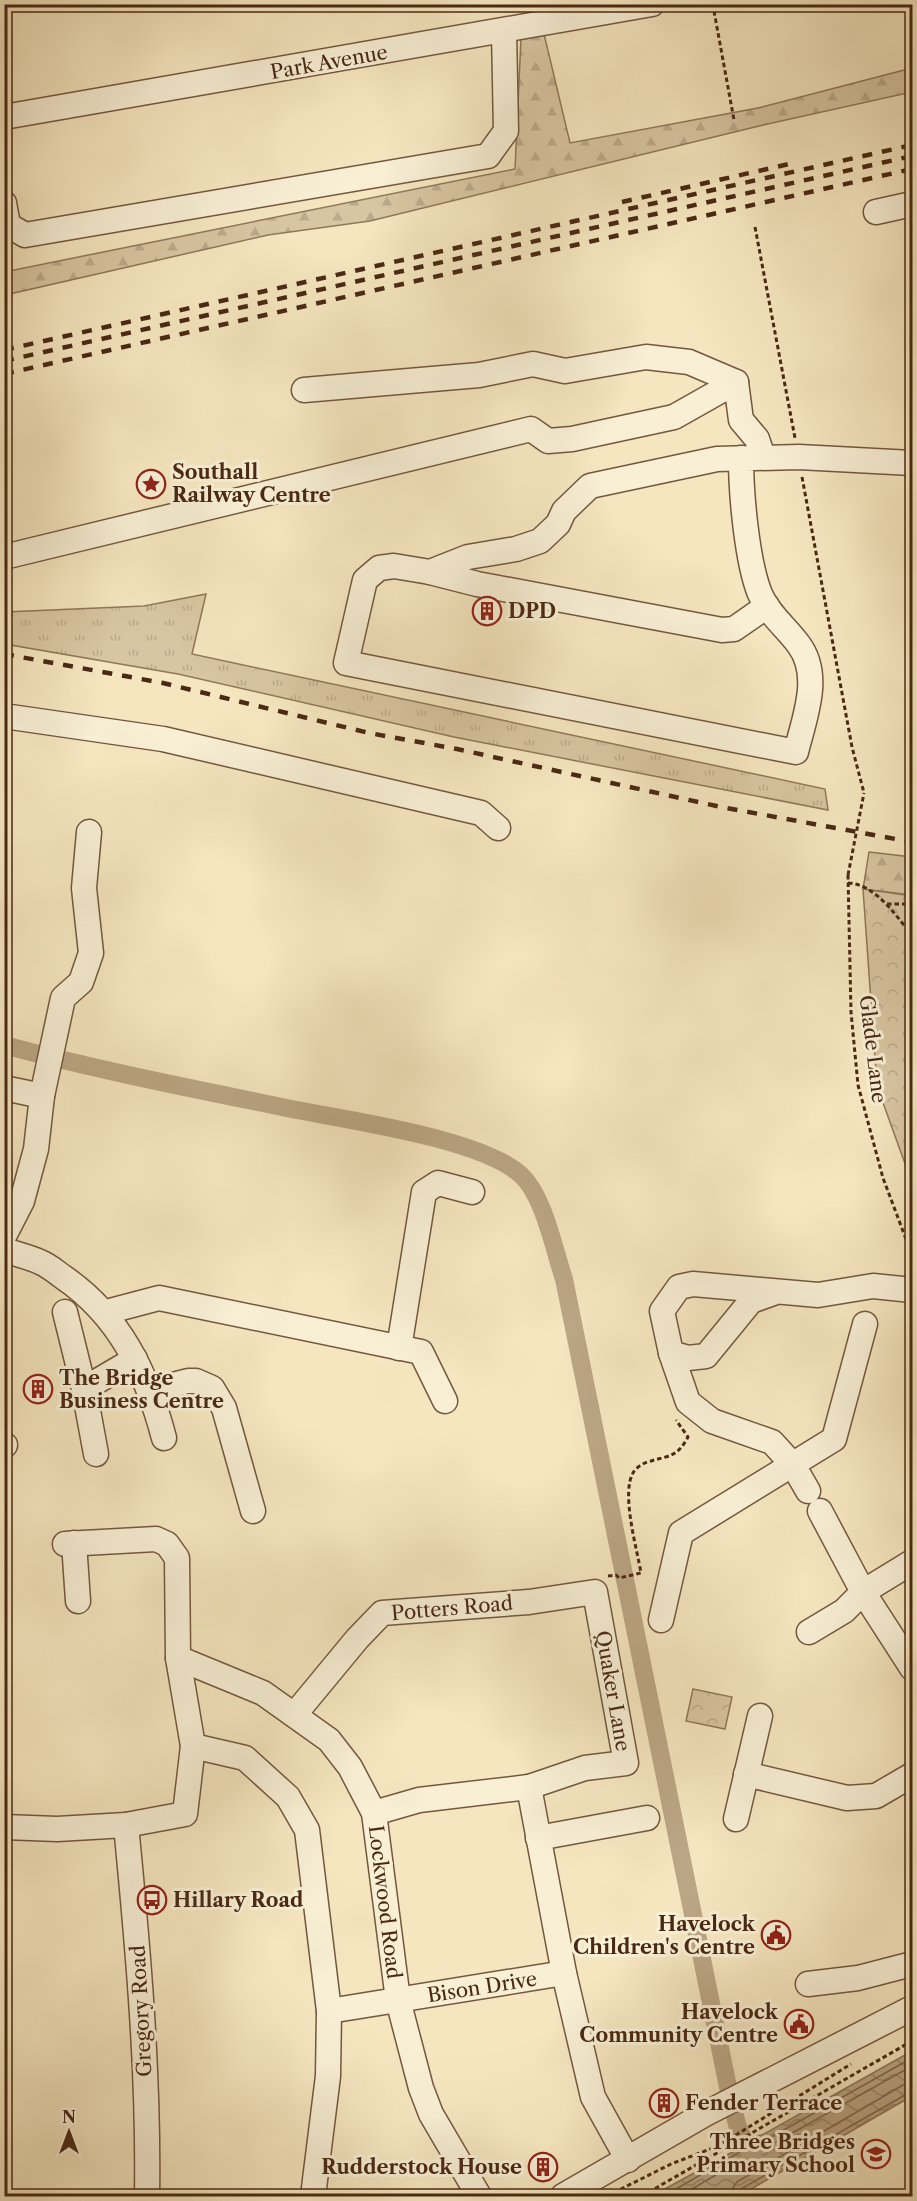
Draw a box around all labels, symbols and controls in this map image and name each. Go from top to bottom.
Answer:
street label: Park Avenue [268,40,390,84]
place label: Southall Railway Centre [172,460,331,507]
place icon: Southall Railway Centre [135,468,167,500]
building icon: DPD [471,595,503,627]
place label: DPD [508,599,556,623]
street label: Glade Lane [854,994,892,1104]
place label: The Bridge Business Centre [59,1366,224,1413]
building icon: The Bridge Business Centre [22,1373,54,1405]
street label: Potters Road [390,1591,514,1625]
street label: Quaker Lane [591,1629,635,1753]
street label: Lockwood Road [364,1824,406,1980]
bus stop icon: Hillary Road [136,1884,168,1916]
place label: Hillary Road [173,1888,304,1912]
place label: Havelock Children's Centre [573,1912,756,1959]
public building icon: Havelock Children's Centre [760,1919,792,1951]
street label: Gregory Road [126,1945,156,2077]
street label: Bison Drive [425,1966,539,2008]
place label: Havelock Community Centre [579,2000,779,2047]
public building icon: Havelock Community Centre [783,2008,815,2040]
building icon: Fender Terrace [648,2087,680,2119]
place label: Fender Terrace [685,2091,842,2115]
north arrow [39,2102,99,2162]
text: N [62,2107,76,2127]
place label: Three Bridges Primary School [696,2130,855,2177]
school or university icon: Three Bridges Primary School [860,2138,892,2170]
building icon: Rudderstock House [527,2151,559,2183]
place label: Rudderstock House [321,2155,522,2179]

